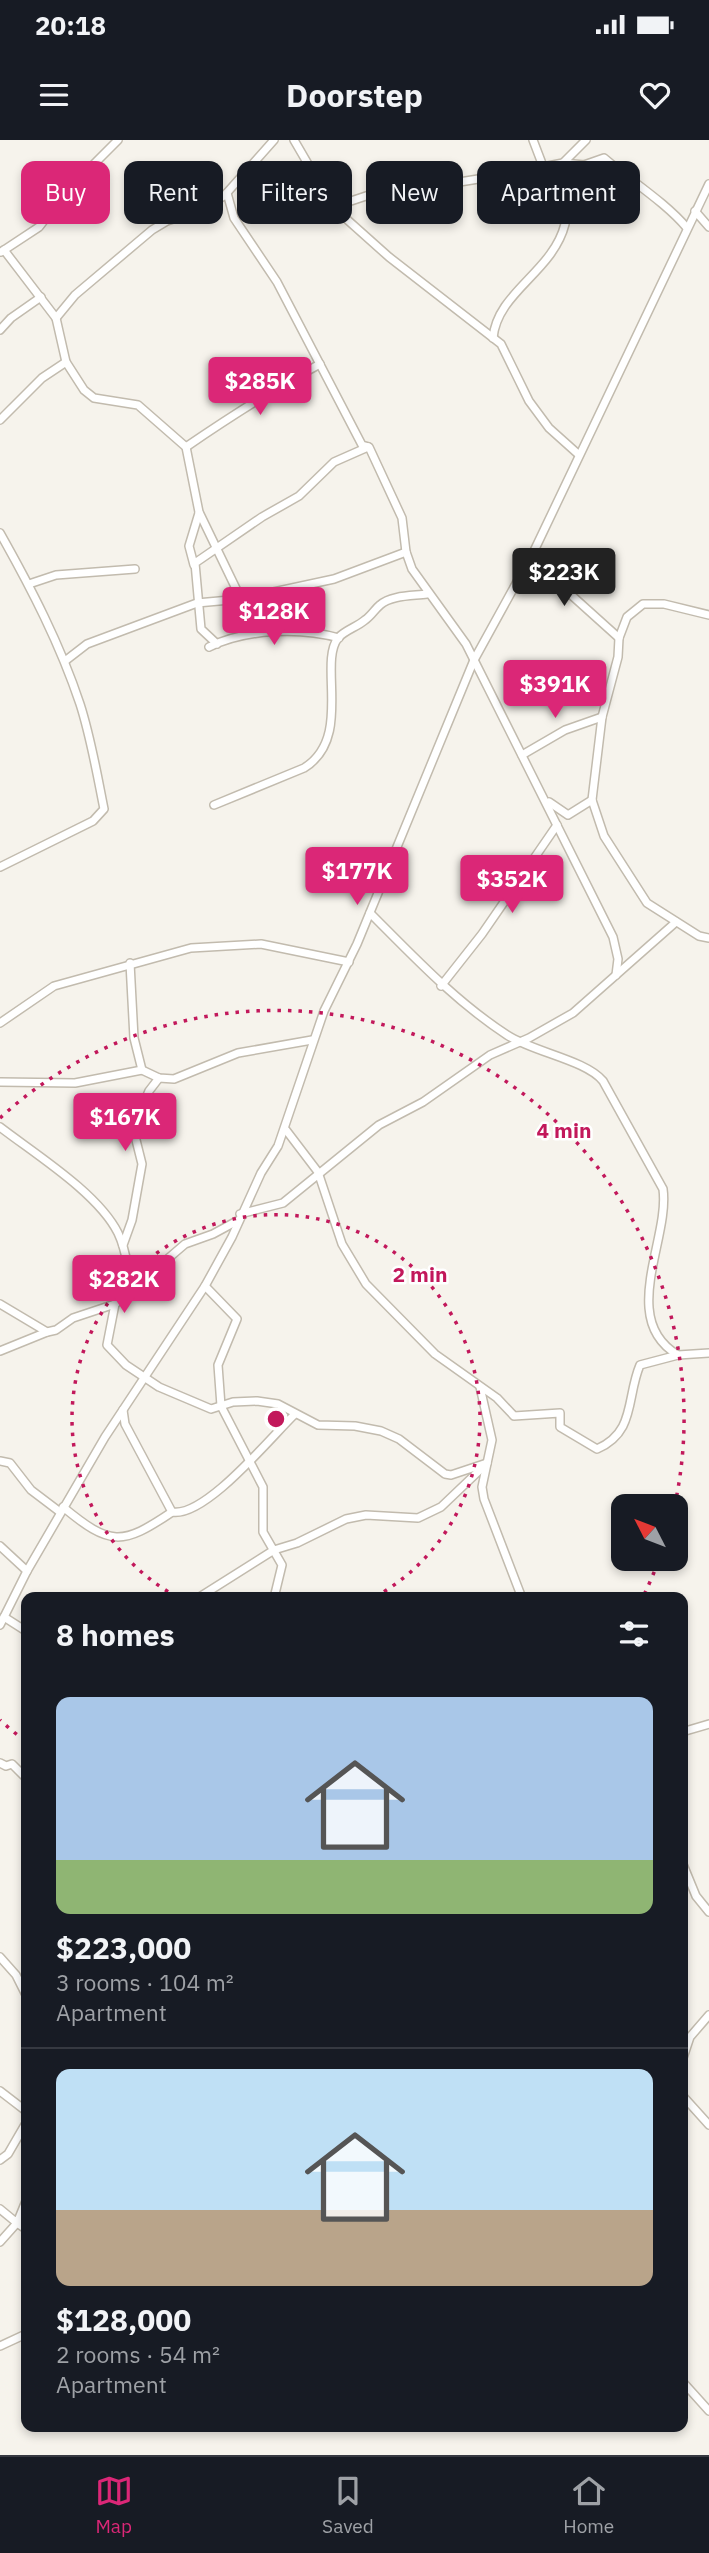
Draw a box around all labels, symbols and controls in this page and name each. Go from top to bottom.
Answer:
text: 20:18 [35,8,106,42]
text: Doorstep [286,74,423,116]
icon: menu [35,76,73,114]
icon: heart [636,76,674,114]
chip: Buy [21,161,110,224]
chip: Rent [124,161,223,224]
chip: Filters [237,161,352,224]
chip: New [366,161,463,224]
chip: Apartment [477,161,640,224]
pin: $285K [211,358,309,417]
text: $285K [224,365,296,395]
pin: $223K [515,548,613,608]
text: $223K [528,556,600,586]
pin: $128K [225,588,323,647]
text: $128K [238,595,310,625]
pin: $391K [506,660,604,720]
text: $391K [519,668,591,698]
pin: $177K [308,848,406,907]
text: $177K [321,855,393,885]
pin: $352K [463,856,561,915]
text: $352K [476,863,548,893]
pin: $167K [76,1094,174,1153]
text: $167K [89,1101,161,1131]
text: 4 min [537,1116,591,1144]
pin: $282K [75,1256,173,1315]
text: 2 min [393,1260,447,1288]
text: $282K [88,1263,160,1293]
centre of rings [264,1407,288,1431]
north arrow [611,1494,688,1572]
map controls [611,1494,688,1571]
text: 8 homes [56,1615,175,1654]
icon: filters [615,1615,653,1653]
icon: home [292,1742,418,1868]
text: $223,000 [56,1928,191,1967]
text: 3 rooms · 104 m² [56,1967,234,1997]
text: Apartment [56,1997,167,2027]
icon: home [292,2114,418,2240]
text: $128,000 [56,2300,191,2339]
text: 2 rooms · 54 m² [56,2339,220,2369]
text: Apartment [56,2369,167,2399]
tab: Map [95,2472,133,2538]
tab: Saved [322,2472,374,2538]
tab: Home [563,2472,614,2538]

